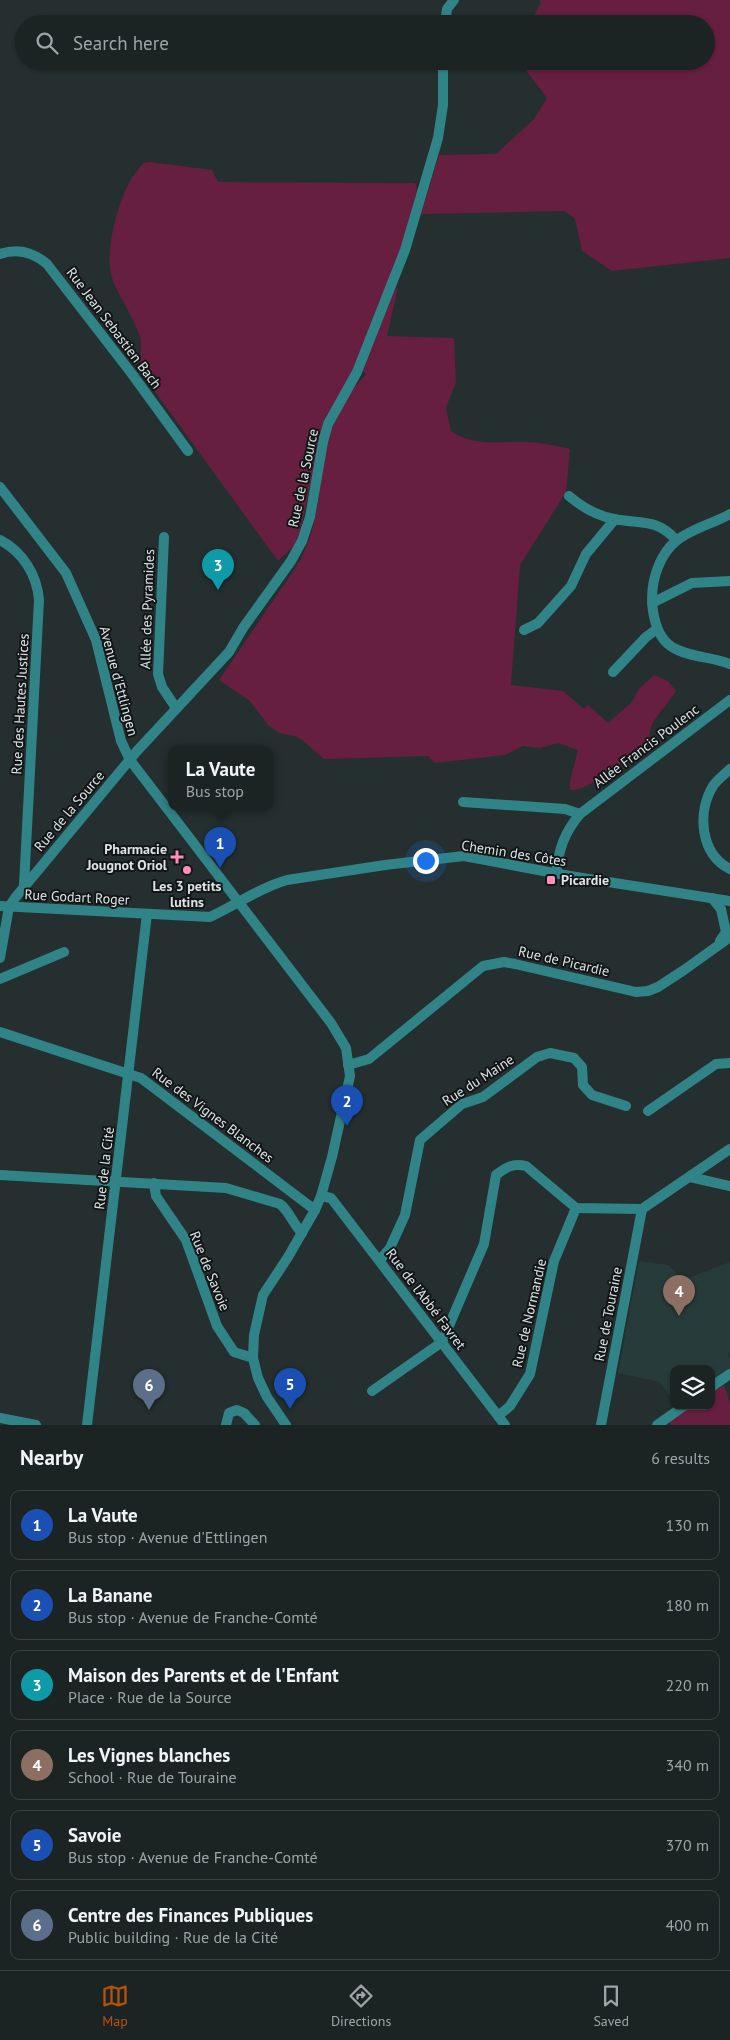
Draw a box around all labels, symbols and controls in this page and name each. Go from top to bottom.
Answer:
search box [15,15,715,70]
icon: search [33,29,61,57]
text: Search here [73,31,169,55]
street label: Rue Jean Sebastien Bach [63,264,165,392]
street label: Rue de la Source [284,427,322,529]
street label: Allée des Pyramides [136,549,158,669]
pin: 3 [202,549,234,590]
street label: Avenue d'Ettlingen [96,624,142,738]
street label: Rue des Hautes Justices [7,633,33,775]
street label: Allée Francis Poulenc [589,700,703,792]
popup [168,746,273,811]
text: La Vaute [186,757,255,781]
street label: Rue de la Source [30,767,108,855]
text: Bus stop [186,781,244,801]
pin: 1 [204,827,236,868]
street label: Chemin des Côtes [460,836,568,870]
place label: Pharmacie Jougnot Oriol [86,840,168,874]
your location [413,848,439,874]
marker: Pharmacie Jougnot Oriol [171,851,183,863]
marker: Les 3 petits lutins [181,864,193,876]
place label: Picardie [561,871,609,889]
marker: Picardie [545,874,557,886]
place label: Les 3 petits lutins [153,877,222,911]
street label: Rue Godart Roger [24,885,130,909]
street label: Rue de Picardie [517,942,611,980]
street label: Rue du Maine [439,1050,517,1110]
street label: Rue des Vignes Blanches [149,1063,278,1167]
pin: 2 [331,1085,363,1126]
street label: Rue de la Cité [90,1126,118,1210]
street label: Rue de Savoie [186,1229,234,1313]
street label: Rue de l'Abbé Favret [382,1245,470,1353]
street label: Rue de Normandie [508,1257,550,1369]
street label: Rue de Touraine [590,1265,626,1363]
pin: 4 [663,1275,695,1316]
map controls [670,1365,715,1410]
button: layers [670,1365,715,1410]
pin: 5 [274,1368,306,1409]
pin: 6 [133,1369,165,1410]
text: Nearby [20,1444,83,1471]
text: 6 results [651,1448,710,1468]
text: La Vaute [68,1503,138,1527]
text: 1 [32,1515,42,1535]
text: 130 m [666,1515,709,1535]
text: Bus stop · Avenue d'Ettlingen [68,1527,267,1547]
text: La Banane [68,1583,152,1607]
text: 2 [32,1595,42,1615]
text: 180 m [666,1595,709,1615]
text: Bus stop · Avenue de Franche-Comté [68,1607,318,1627]
text: Maison des Parents et de l'Enfant [68,1663,339,1687]
text: 3 [32,1675,42,1695]
text: 220 m [666,1675,709,1695]
text: Place · Rue de la Source [68,1687,232,1707]
text: Les Vignes blanches [68,1743,230,1767]
text: 4 [32,1755,42,1775]
text: 340 m [666,1755,709,1775]
text: School · Rue de Touraine [68,1767,237,1787]
text: Savoie [68,1823,121,1847]
text: 5 [32,1835,42,1855]
text: 370 m [666,1835,709,1855]
text: Bus stop · Avenue de Franche-Comté [68,1847,318,1867]
text: Centre des Finances Publiques [68,1903,313,1927]
text: 6 [32,1915,42,1935]
text: 400 m [666,1915,709,1935]
text: Public building · Rue de la Cité [68,1927,278,1947]
tab: Map [101,1982,129,2030]
tab: Directions [331,1982,391,2030]
tab: Saved [593,1982,629,2030]

